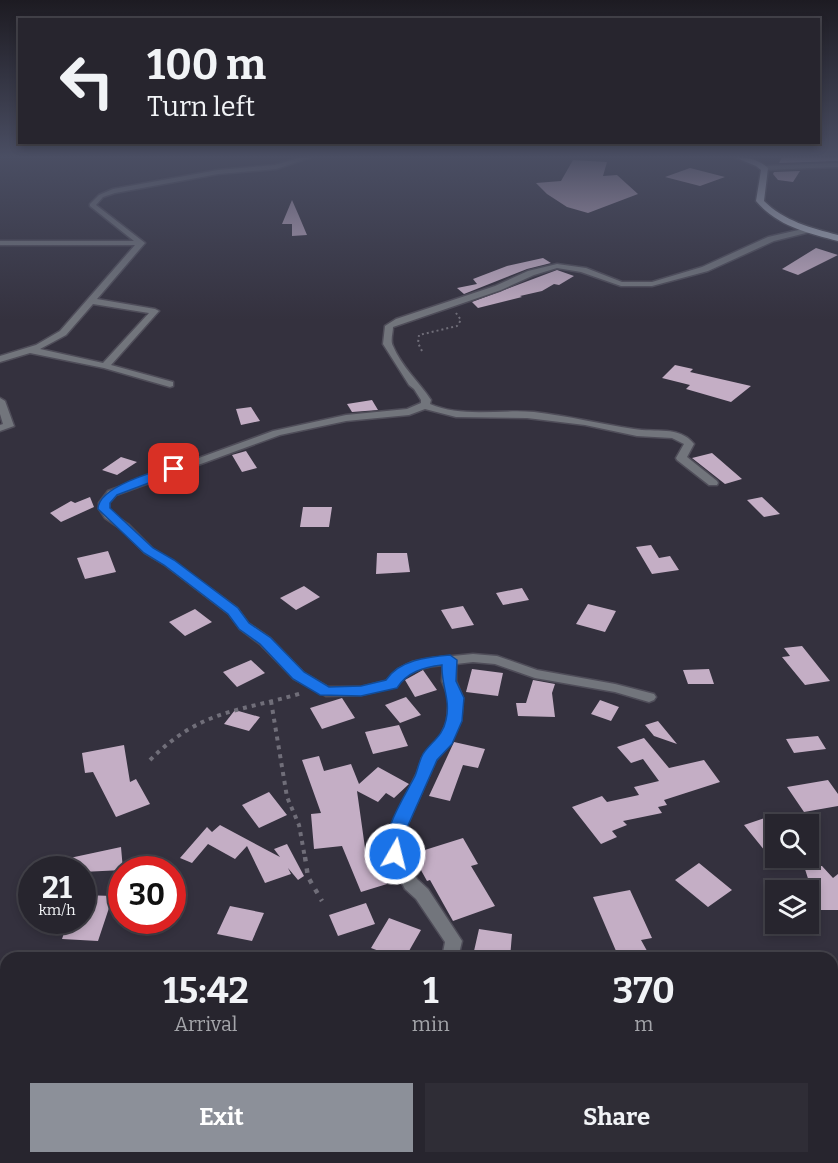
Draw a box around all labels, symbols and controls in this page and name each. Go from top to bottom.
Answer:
text: 100 m [147,40,266,90]
icon: left [48,42,126,120]
text: Turn left [147,91,255,123]
pin [148,443,199,494]
icon: arrive [157,452,190,485]
map controls [765,814,819,934]
button: search [765,814,819,868]
position arrow [363,822,427,886]
speed limit sign: 30 [108,856,186,934]
text: 21 [42,870,72,906]
button: layers [765,880,819,934]
text: km/h [38,901,76,919]
text: 15:42 [163,969,249,1013]
text: 1 [423,969,438,1013]
text: 370 [613,969,675,1013]
text: Arrival [174,1012,238,1036]
text: min [412,1012,450,1036]
text: m [634,1012,653,1036]
button: Exit [30,1083,413,1152]
button: Share [425,1083,808,1152]

